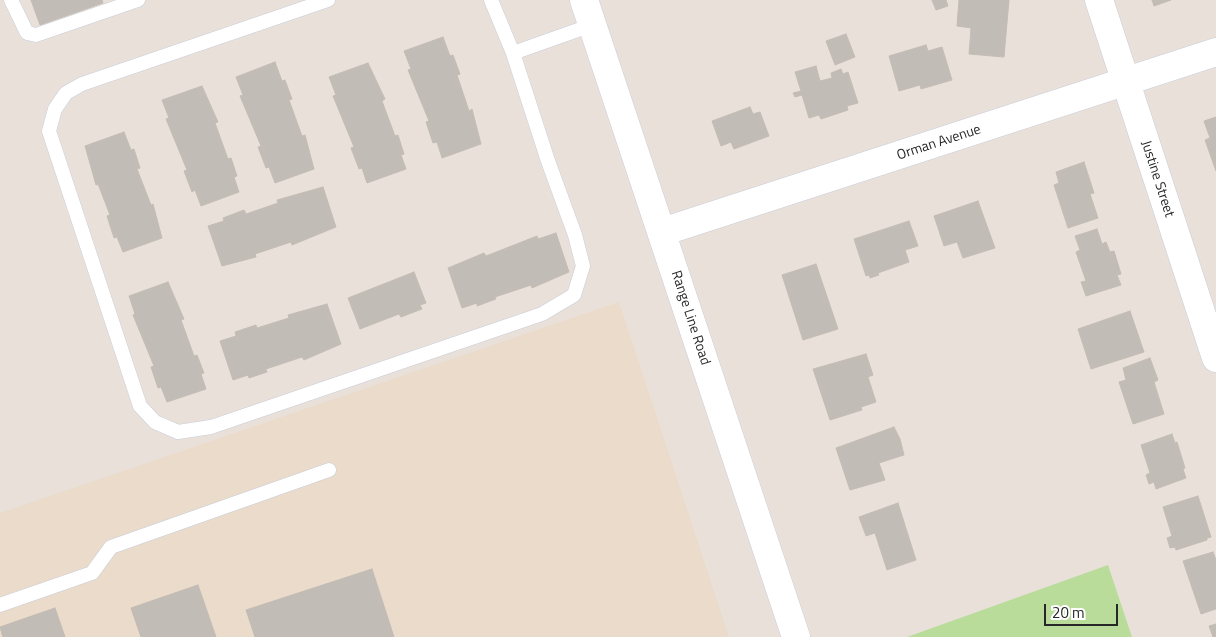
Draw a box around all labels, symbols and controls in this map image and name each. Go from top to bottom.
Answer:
street label: Orman Avenue [895,122,983,164]
street label: Justine Street [1137,138,1177,220]
street label: Range Line Road [667,269,713,367]
scale bar [1046,594,1120,626]
text: 20 m [1052,601,1085,624]

